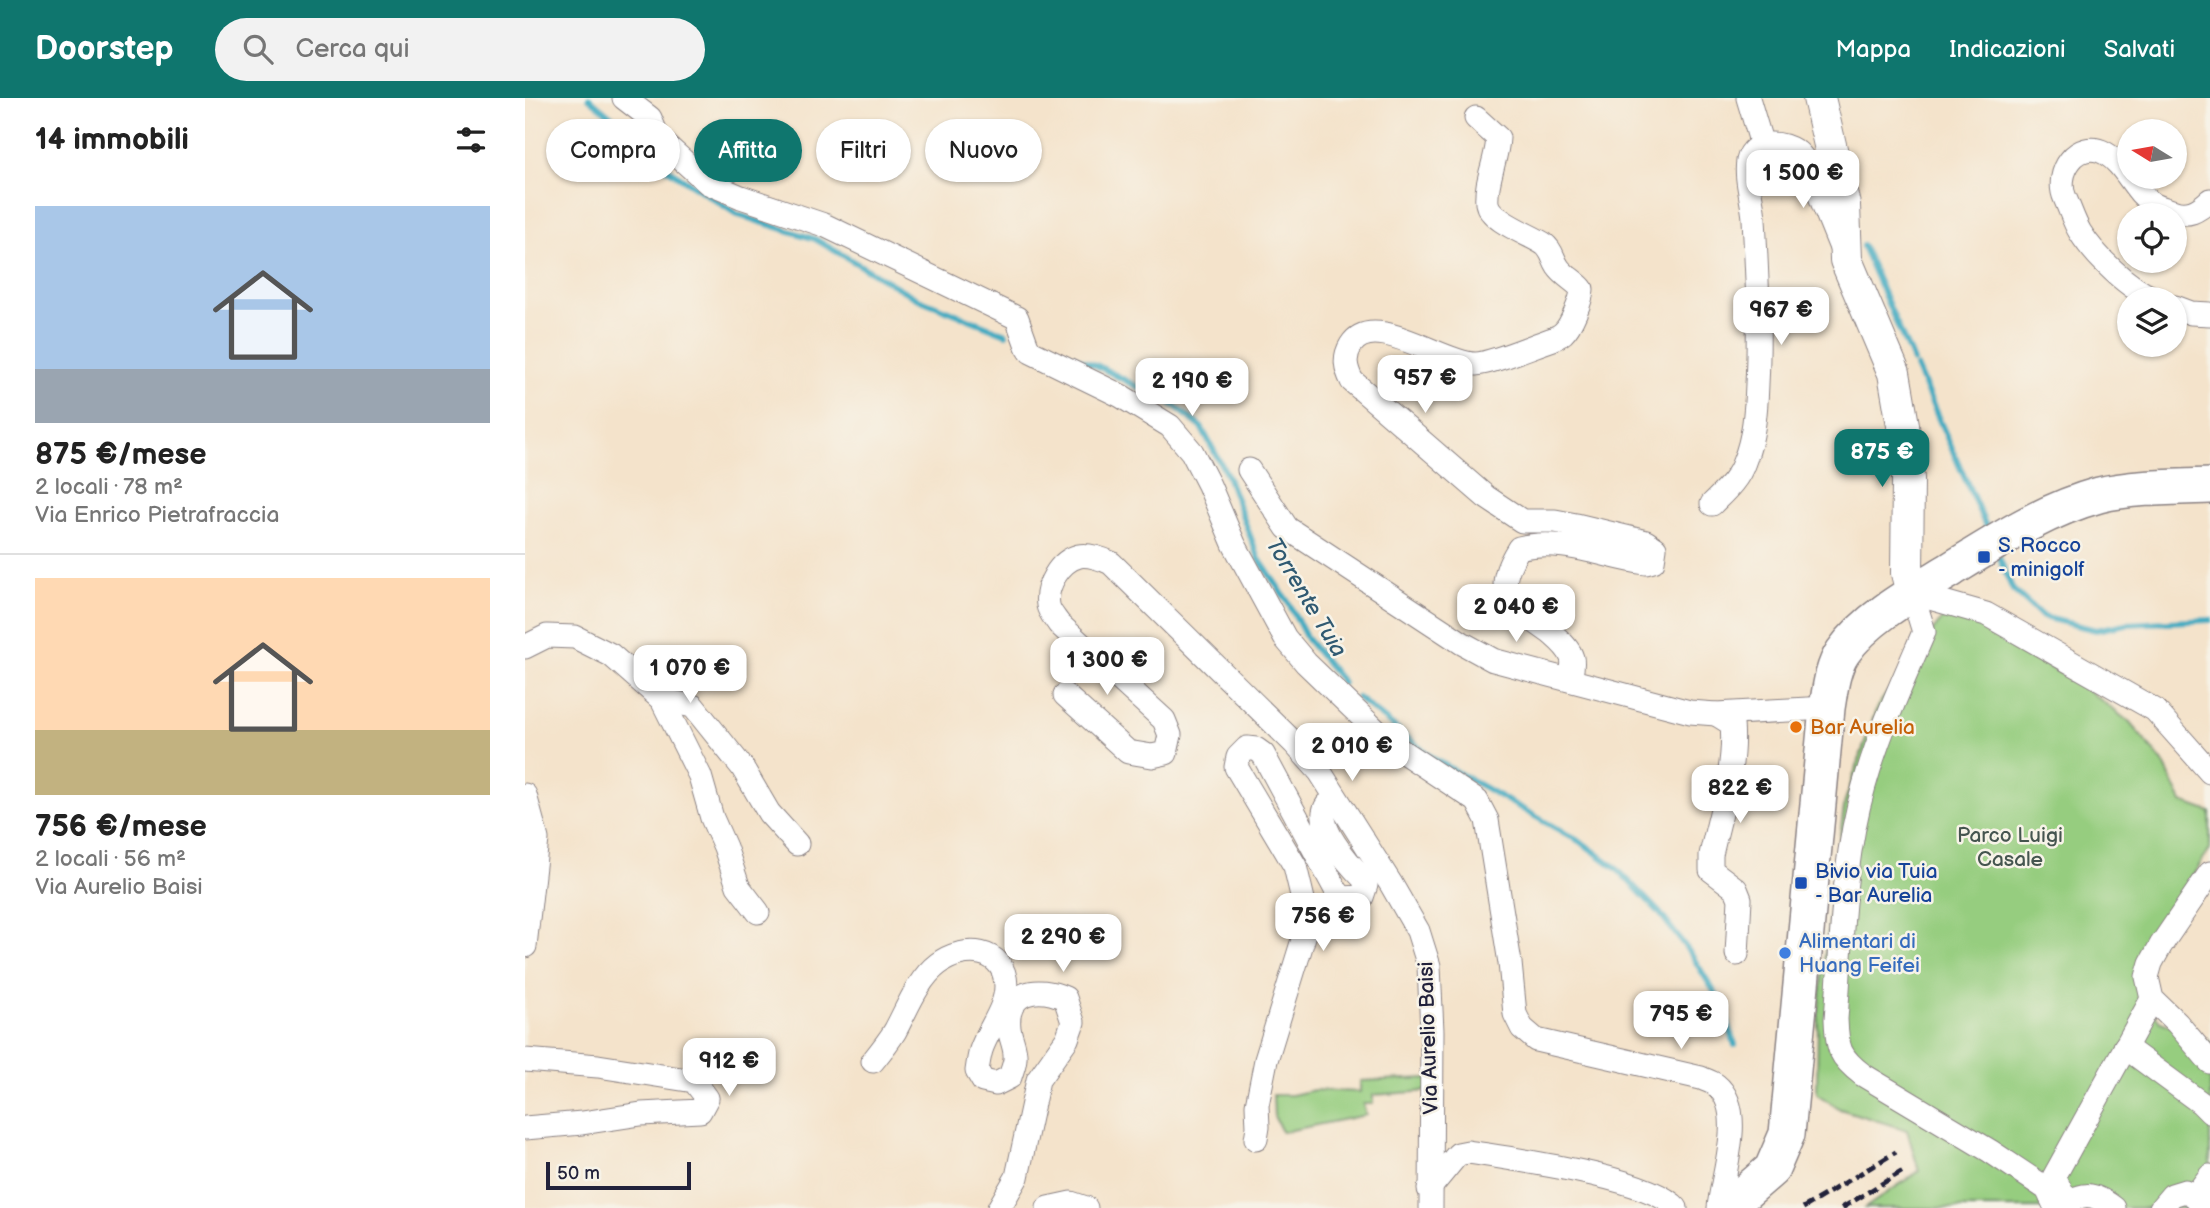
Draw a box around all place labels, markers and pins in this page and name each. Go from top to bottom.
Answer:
pin: 1 500 € [1738,150,1868,210]
pin: 967 € [1732,288,1830,347]
pin: 957 € [1376,356,1474,415]
pin: 2 190 € [1127,358,1257,418]
pin: 875 € [1833,430,1931,489]
place label: S. Rocco - minigolf [1998,533,2085,582]
marker: S. Rocco - minigolf [1976,549,1992,565]
pin: 2 040 € [1451,584,1581,644]
pin: 1 300 € [1042,638,1172,697]
pin: 1 070 € [625,646,755,705]
place label: Bar Aurelia [1810,715,1915,740]
marker: Bar Aurelia [1788,719,1804,735]
pin: 2 010 € [1287,724,1417,783]
pin: 822 € [1691,766,1789,825]
place label: Bivio via Tuia - Bar Aurelia [1815,859,1938,908]
marker: Bivio via Tuia - Bar Aurelia [1793,875,1809,891]
pin: 756 € [1274,894,1372,953]
pin: 2 290 € [998,914,1128,974]
place label: Alimentari di Huang Feifei [1799,929,1920,978]
marker: Alimentari di Huang Feifei [1777,945,1793,961]
pin: 795 € [1632,992,1730,1051]
pin: 912 € [680,1038,778,1098]

